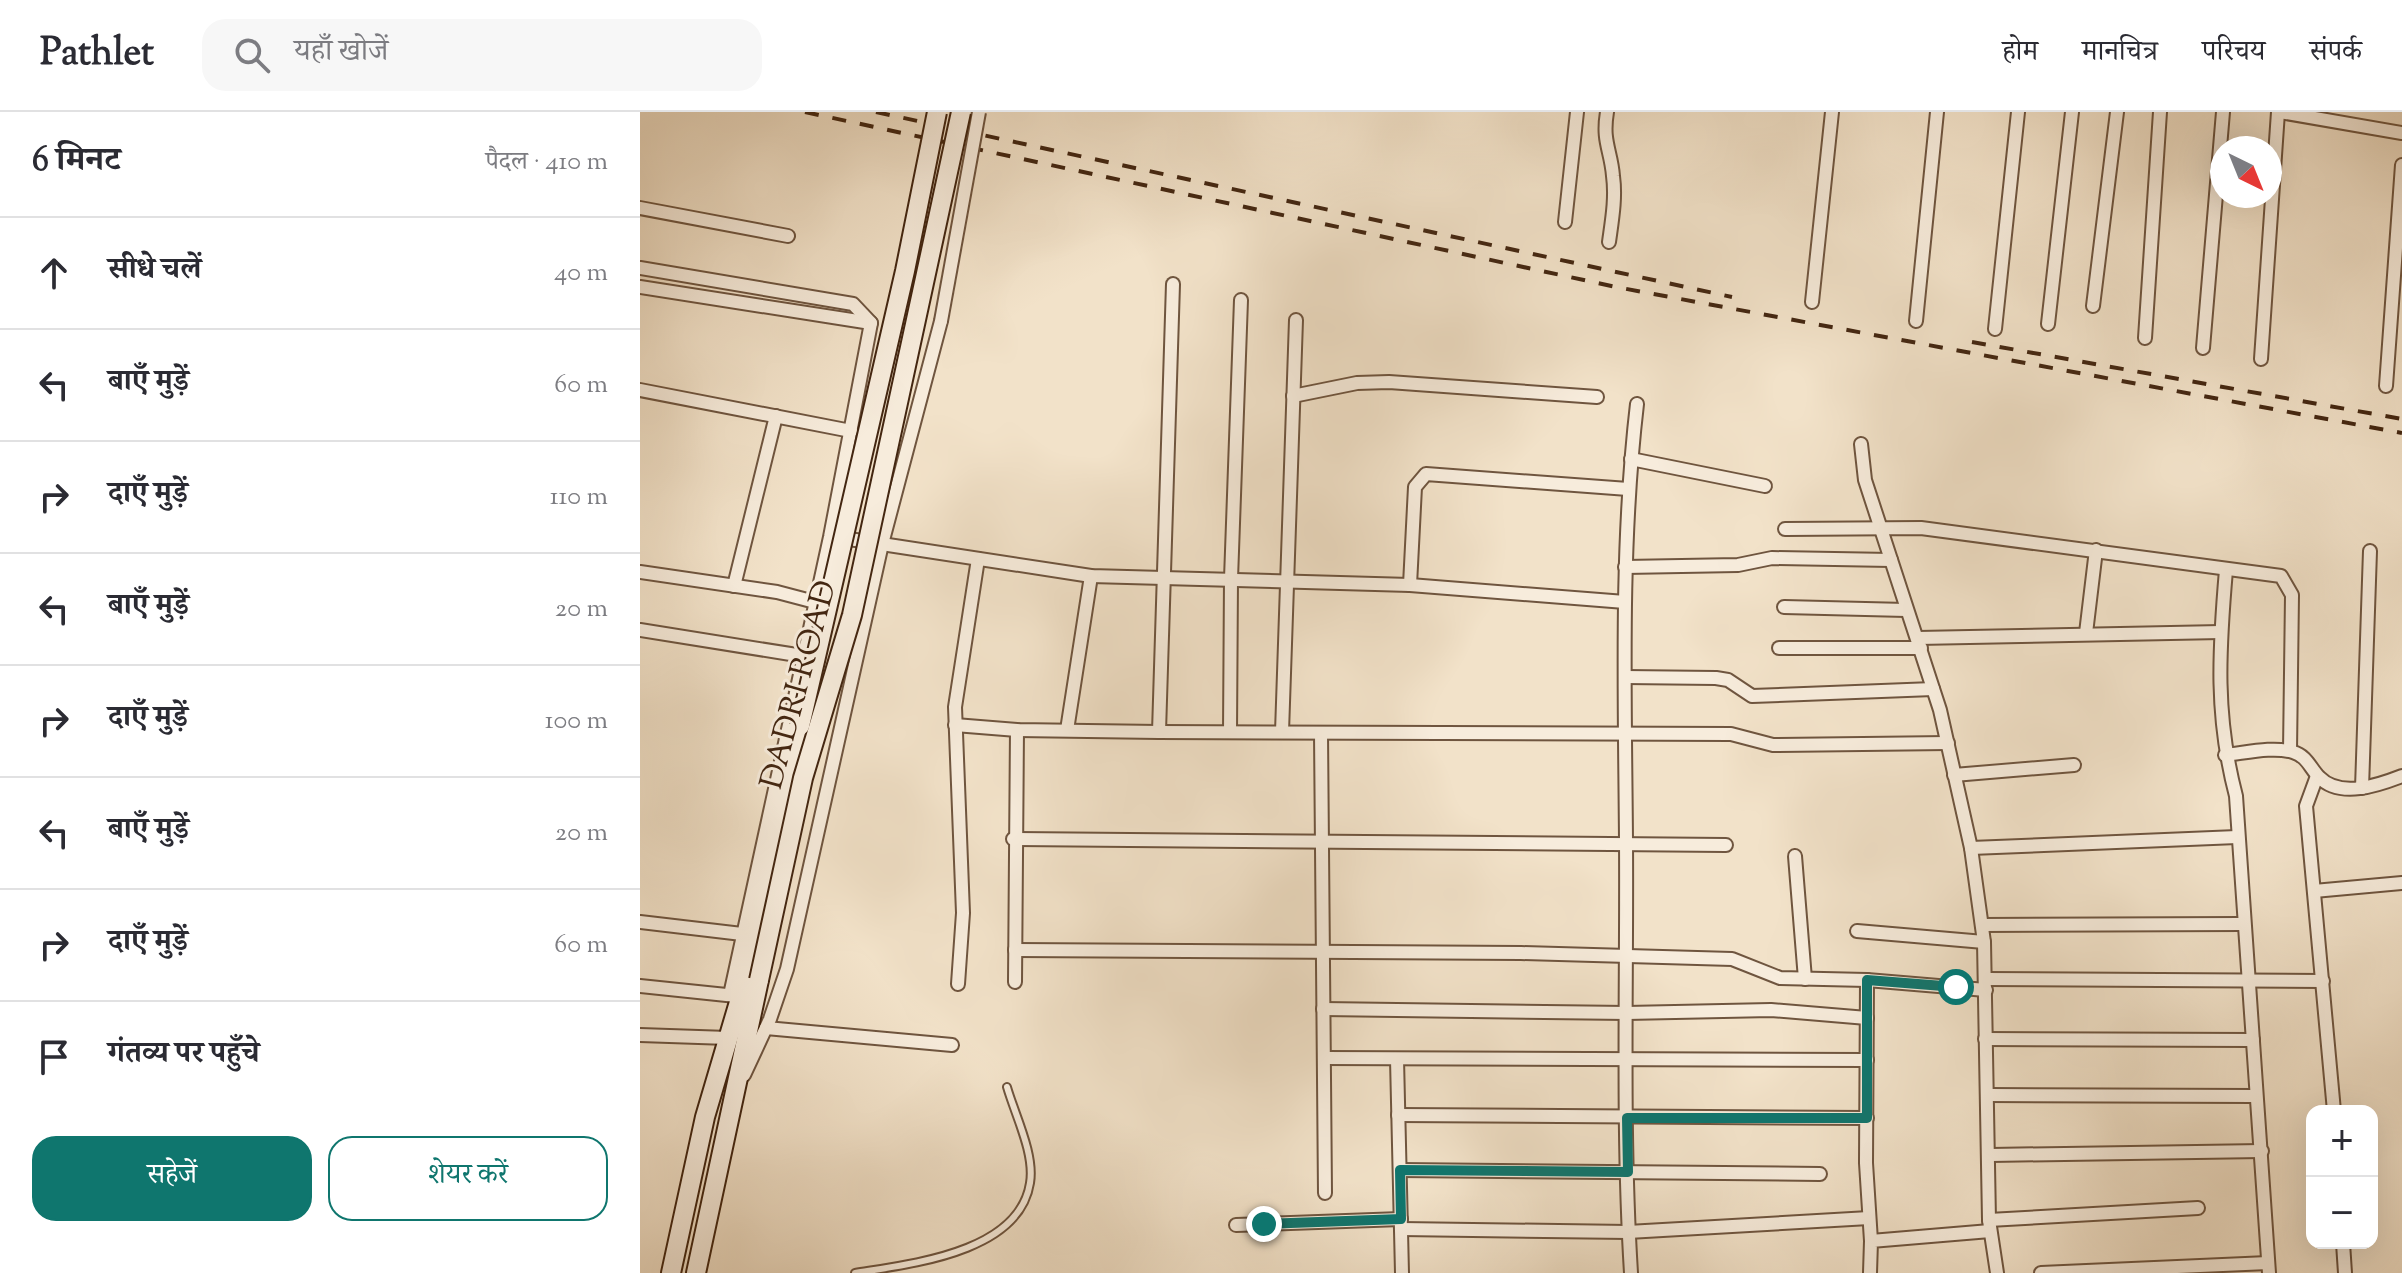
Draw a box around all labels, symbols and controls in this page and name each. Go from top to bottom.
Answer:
search box [202,19,762,91]
text: Pathlet [40,28,154,82]
text: यहाँ खोजें [294,31,388,74]
icon: search [230,33,274,77]
text: होम [2002,33,2038,73]
text: मानचित्र [2082,33,2158,73]
text: परिचय [2202,33,2265,73]
text: संपर्क [2309,33,2362,73]
north arrow [2210,136,2282,208]
text: 6 मिनट [32,137,121,186]
text: पैदल · 410 m [485,144,608,181]
text: सीधे चलें [108,249,201,292]
icon: ahead [32,251,76,295]
text: 40 m [554,255,608,292]
text: बाएँ मुड़ें [108,361,189,404]
icon: left [32,363,76,407]
text: 60 m [554,367,608,404]
text: दाएँ मुड़ें [108,473,188,516]
icon: right [32,475,76,519]
text: 110 m [550,479,608,516]
street label: DADRI ROAD [750,575,850,795]
text: बाएँ मुड़ें [108,585,189,628]
icon: left [32,587,76,631]
text: 20 m [555,591,608,628]
text: दाएँ मुड़ें [108,697,188,740]
icon: right [32,699,76,743]
text: 100 m [545,703,608,740]
text: बाएँ मुड़ें [108,809,189,852]
icon: left [32,811,76,855]
text: 20 m [555,815,608,852]
text: दाएँ मुड़ें [108,921,188,964]
icon: right [32,923,76,967]
text: 60 m [554,927,608,964]
route start [1938,969,1974,1005]
text: गंतव्य पर पहुँचे [108,1033,260,1076]
icon: arrive [32,1035,76,1079]
map controls [2306,1105,2378,1249]
button: + [2306,1105,2378,1177]
button: सहेजें [32,1136,312,1221]
button: शेयर करें [328,1136,608,1221]
button: − [2306,1177,2378,1249]
route end [1246,1206,1282,1242]

